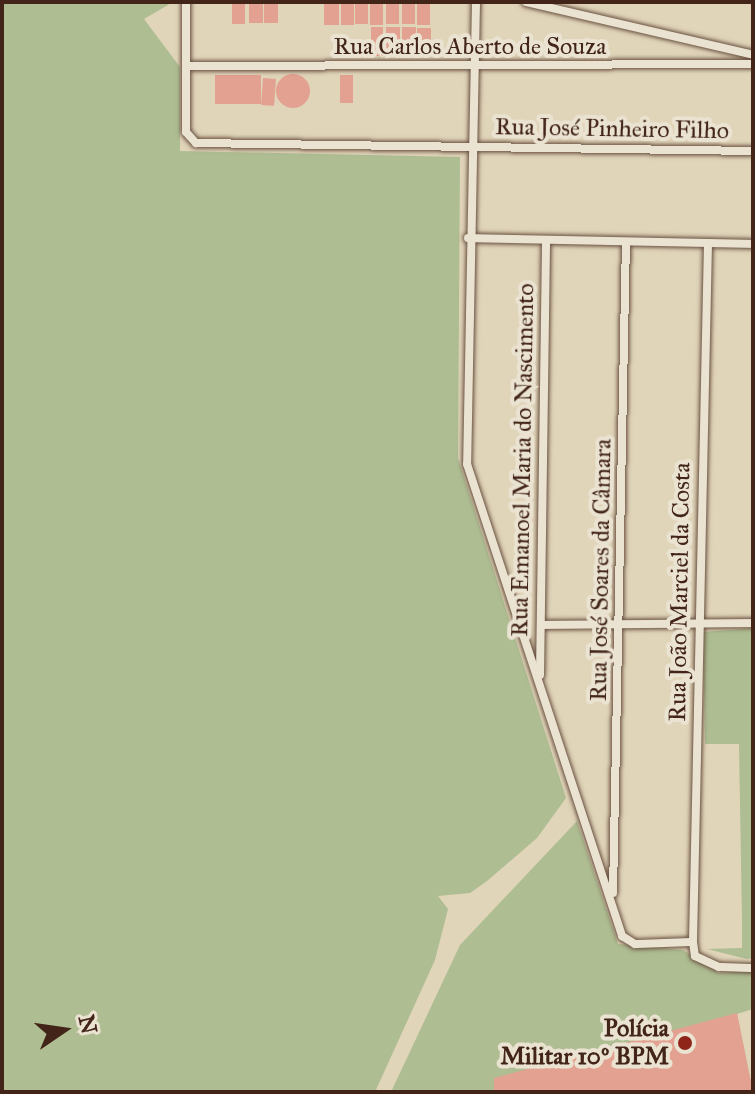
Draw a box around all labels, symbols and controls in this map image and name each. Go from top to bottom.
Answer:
street label: Rua Carlos Aberto de Souza [334,33,606,61]
street label: Rua José Pinheiro Filho [495,113,729,145]
street label: Rua Emanoel Maria do Nascimento [506,283,540,637]
street label: Rua José Soares da Câmara [584,439,618,701]
street label: Rua João Marciel da Costa [663,462,697,722]
north arrow [24,990,104,1070]
text: N [73,1012,103,1037]
place label: Polícia Militar 10º BPM [500,1015,669,1071]
marker: Polícia Militar 10º BPM [676,1034,694,1052]

